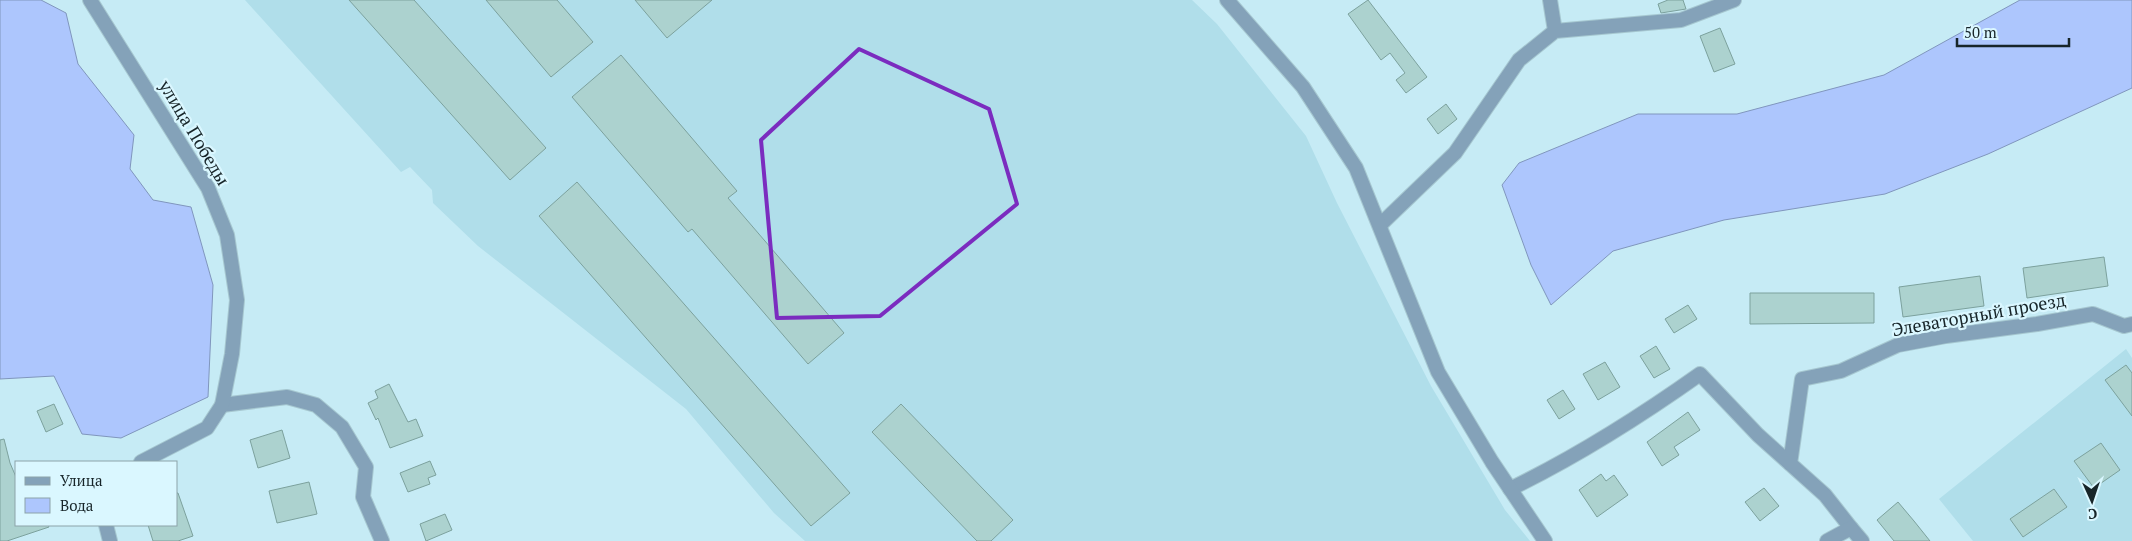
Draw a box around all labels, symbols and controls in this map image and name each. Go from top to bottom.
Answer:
scale bar [1957,15,2070,47]
text: 50 m [1964,22,1997,42]
street label: улица Победы [153,74,236,190]
street label: Элеваторный проезд [1890,287,2068,341]
legend [15,461,178,526]
text: Улица [60,470,103,490]
north arrow [2067,476,2117,526]
text: Вода [60,495,94,515]
text: С [2088,505,2098,524]

